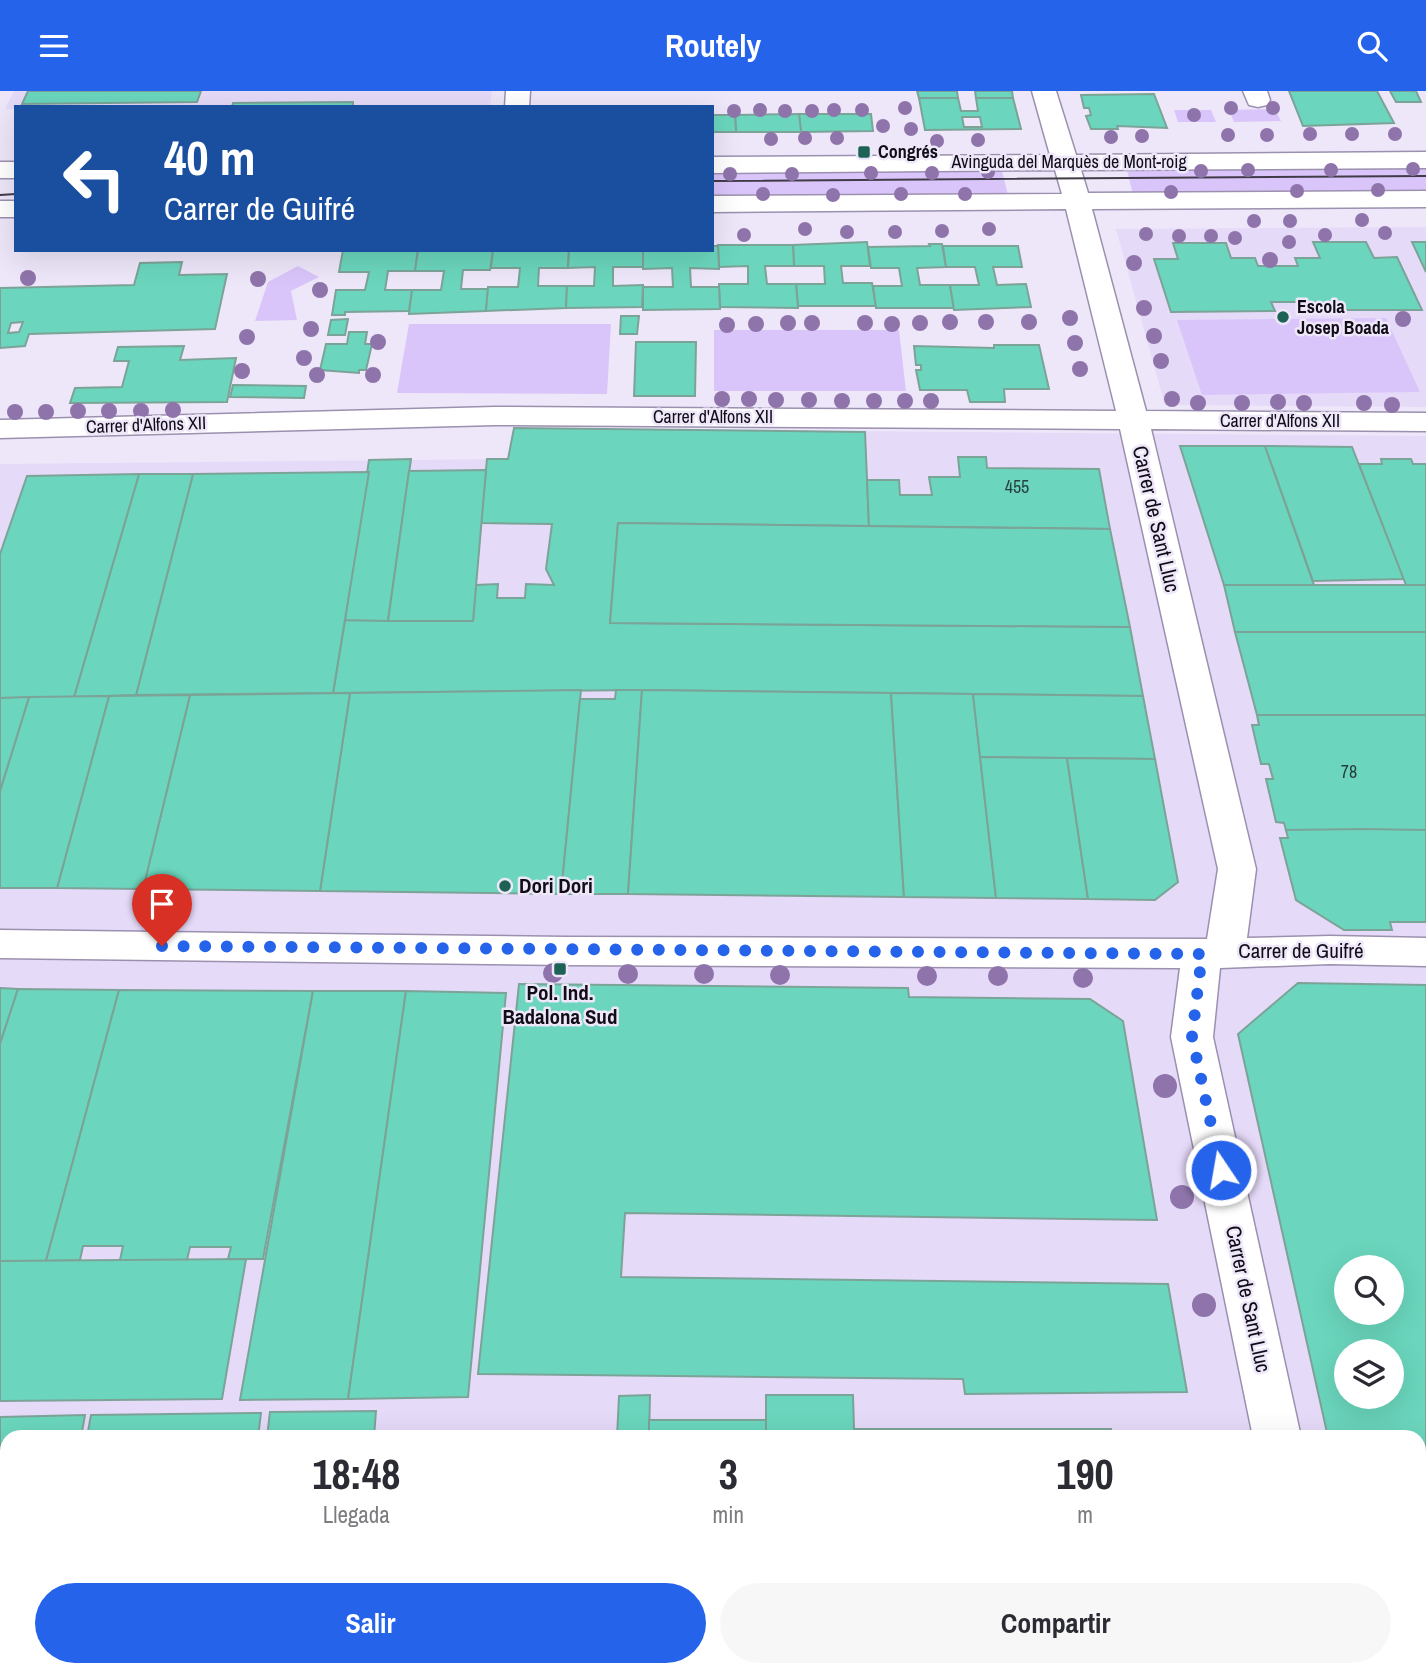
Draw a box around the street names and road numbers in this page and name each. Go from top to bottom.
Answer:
street label: Avinguda del Marquès de Mont-roig [950,149,1187,174]
street label: Carrer d'Alfons XII [653,404,773,429]
street label: Carrer d'Alfons XII [1220,408,1340,433]
street label: Carrer d'Alfons XII [86,410,206,439]
street label: Carrer de Sant Lluc [1126,443,1187,595]
street label: Carrer de Guifré [1238,936,1364,965]
street label: Carrer de Sant Lluc [1219,1223,1278,1375]

